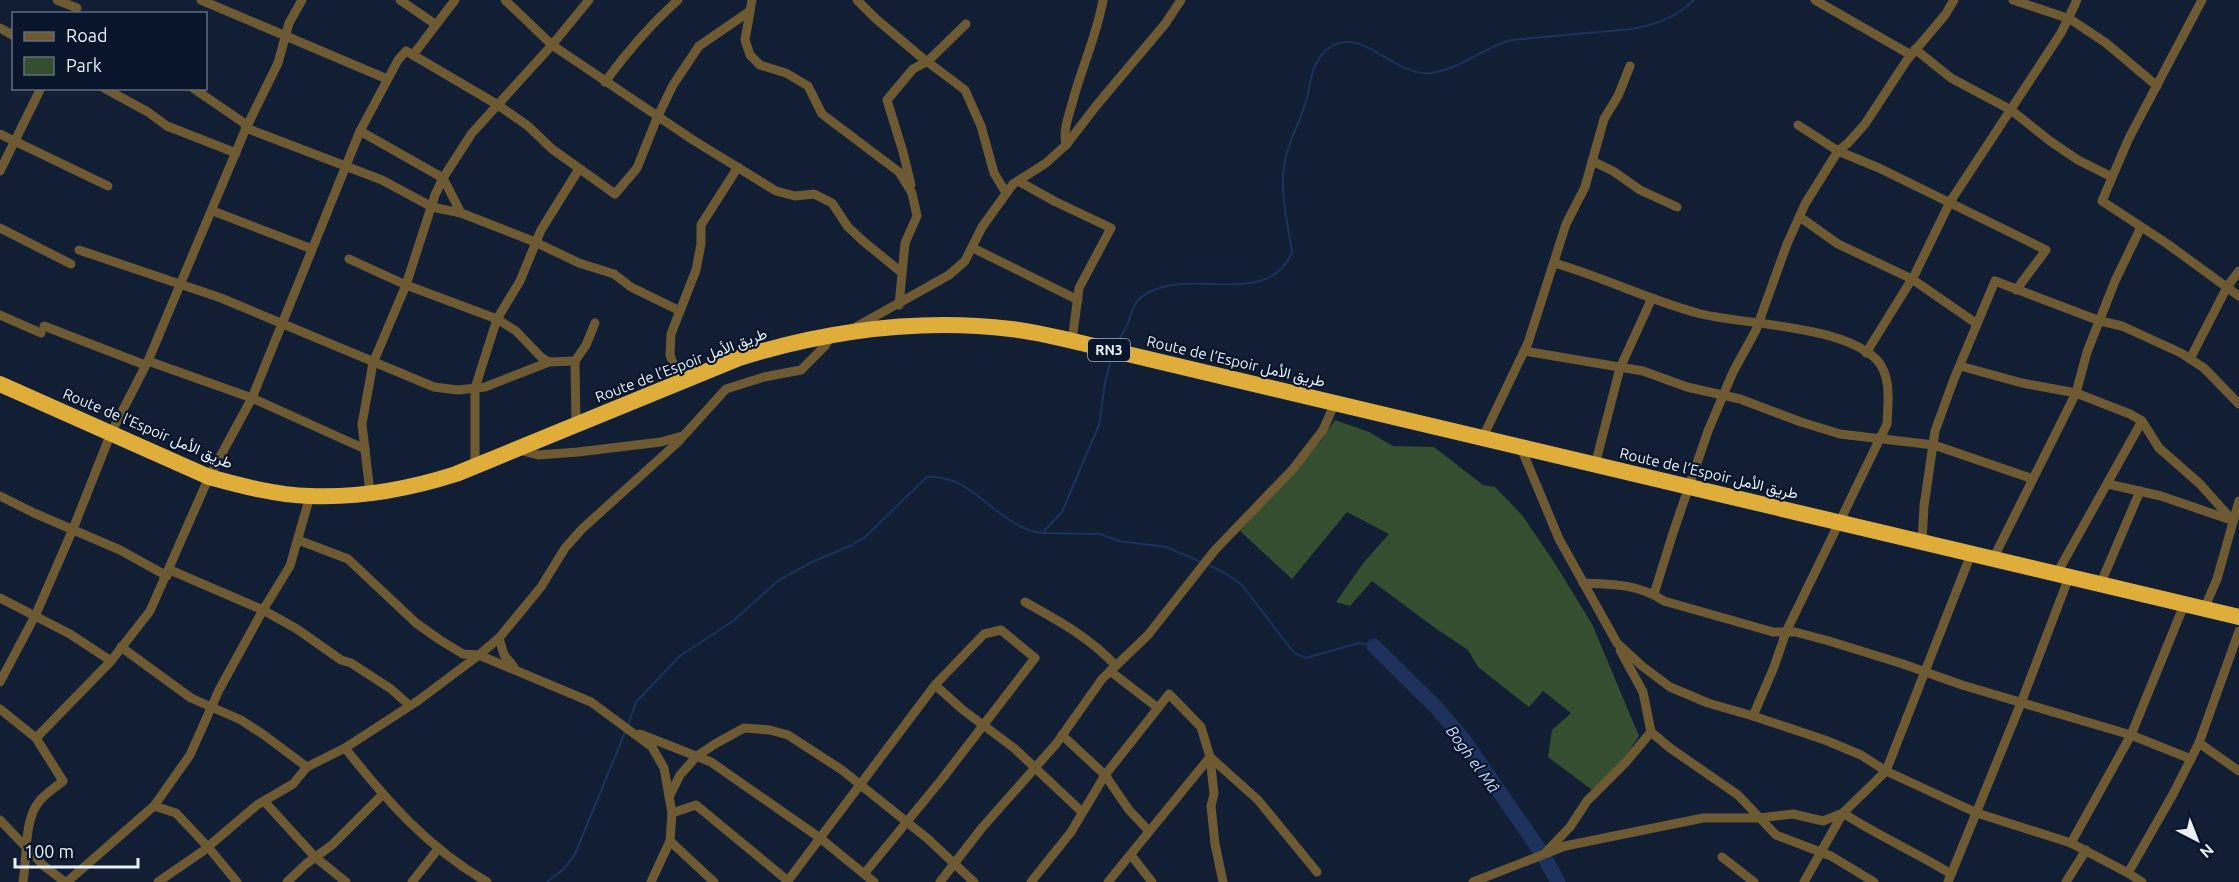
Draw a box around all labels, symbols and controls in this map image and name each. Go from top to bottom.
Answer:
legend [12,12,207,90]
text: Road [66,25,108,45]
text: Park [66,55,102,75]
street label: Route de l’Espoir طريق الأمل [593,324,770,408]
street label: Route de l’Espoir طريق الأمل [1145,332,1327,392]
road number: RN3 [1088,339,1130,361]
street label: Route de l’Espoir طريق الأمل [60,384,236,473]
street label: Route de l’Espoir طريق الأمل [1618,444,1800,504]
water label: Bogh el Mâ [1443,722,1504,796]
north arrow [2167,810,2227,870]
scale bar [15,831,138,869]
text: N [2197,840,2217,862]
text: 100 m [24,841,74,861]

